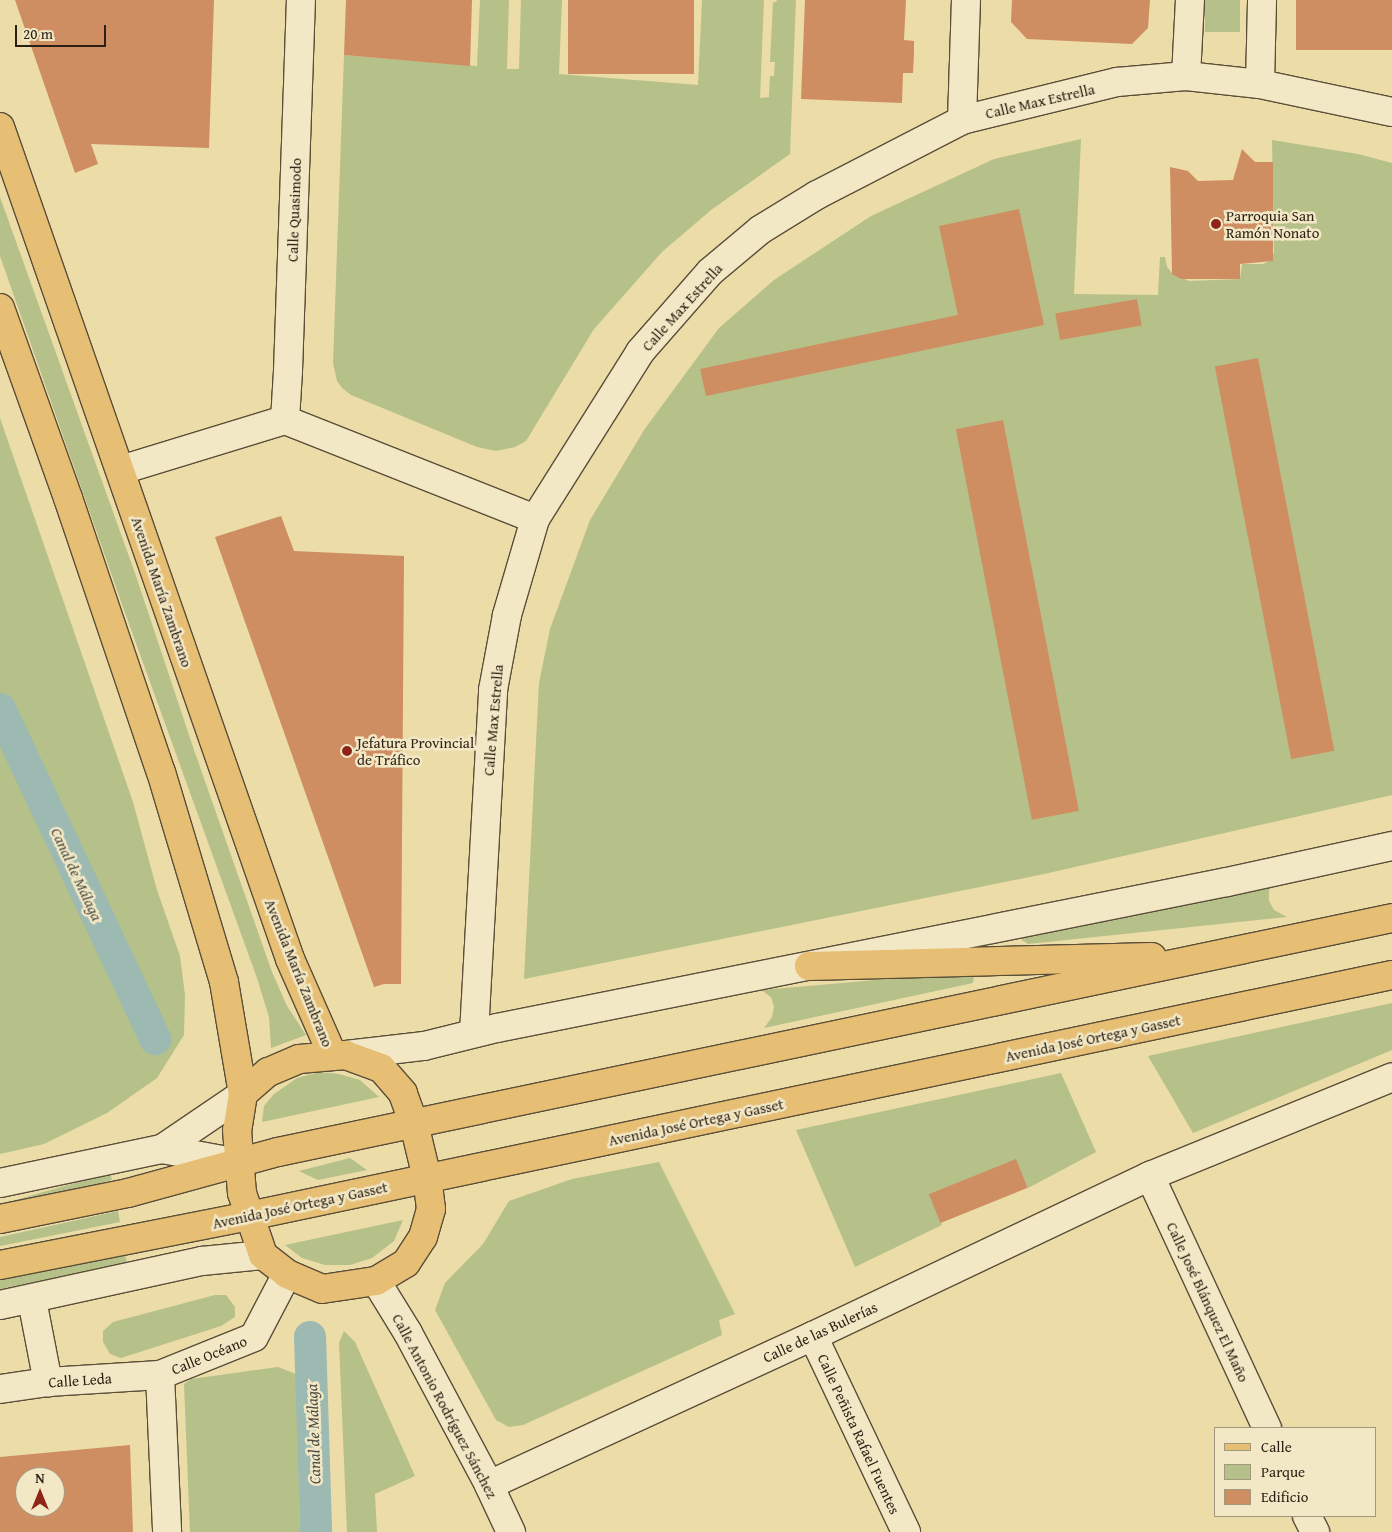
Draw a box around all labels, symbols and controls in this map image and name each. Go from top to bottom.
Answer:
scale bar [18,15,109,47]
text: 20 m [23,23,53,44]
street label: Calle Max Estrella [984,80,1096,122]
street label: Calle Quasimodo [283,158,305,262]
place label: Parroquia San Ramón Nonato [1226,206,1319,241]
marker: Parroquia San Ramón Nonato [1210,218,1222,230]
street label: Calle Max Estrella [638,259,726,355]
street label: Avenida María Zambrano [128,514,196,670]
street label: Calle Max Estrella [479,664,507,776]
place label: Jefatura Provincial de Tráfico [357,733,474,768]
marker: Jefatura Provincial de Tráfico [341,745,353,757]
water label: Canal de Málaga [47,824,107,924]
street label: Avenida María Zambrano [261,896,337,1050]
street label: Avenida José Ortega y Gasset [1004,1011,1182,1065]
street label: Avenida José Ortega y Gasset [607,1095,785,1149]
street label: Avenida José Ortega y Gasset [211,1178,389,1232]
street label: Calle José Blánquez El Maño [1163,1219,1253,1385]
street label: Calle de las Bulerías [760,1298,880,1366]
street label: Calle Antonio Rodríguez Sánchez [389,1311,501,1501]
street label: Calle Océano [169,1332,249,1378]
street label: Calle Peñista Rafael Fuentes [814,1351,904,1517]
street label: Calle Leda [48,1369,112,1391]
water label: Canal de Málaga [302,1383,324,1485]
legend [1214,1427,1377,1517]
text: Calle [1261,1436,1292,1457]
text: Parque [1261,1461,1305,1482]
north arrow [15,1467,65,1517]
text: N [35,1468,45,1488]
text: Edificio [1261,1486,1308,1507]

